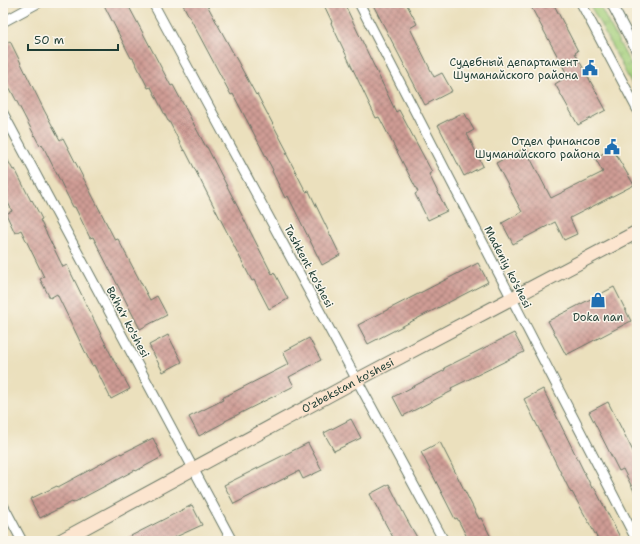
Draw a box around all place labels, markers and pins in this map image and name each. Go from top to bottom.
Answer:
place label: Судебный департамент Шуманайского района [450,55,578,83]
public building icon: Судебный департамент Шуманайского района [581,59,599,77]
place label: Отдел финансов Шуманайского района [475,134,600,162]
public building icon: Отдел финансов Шуманайского района [603,138,621,156]
shop icon: Doka nan [589,291,607,309]
place label: Doka nan [573,310,624,325]

